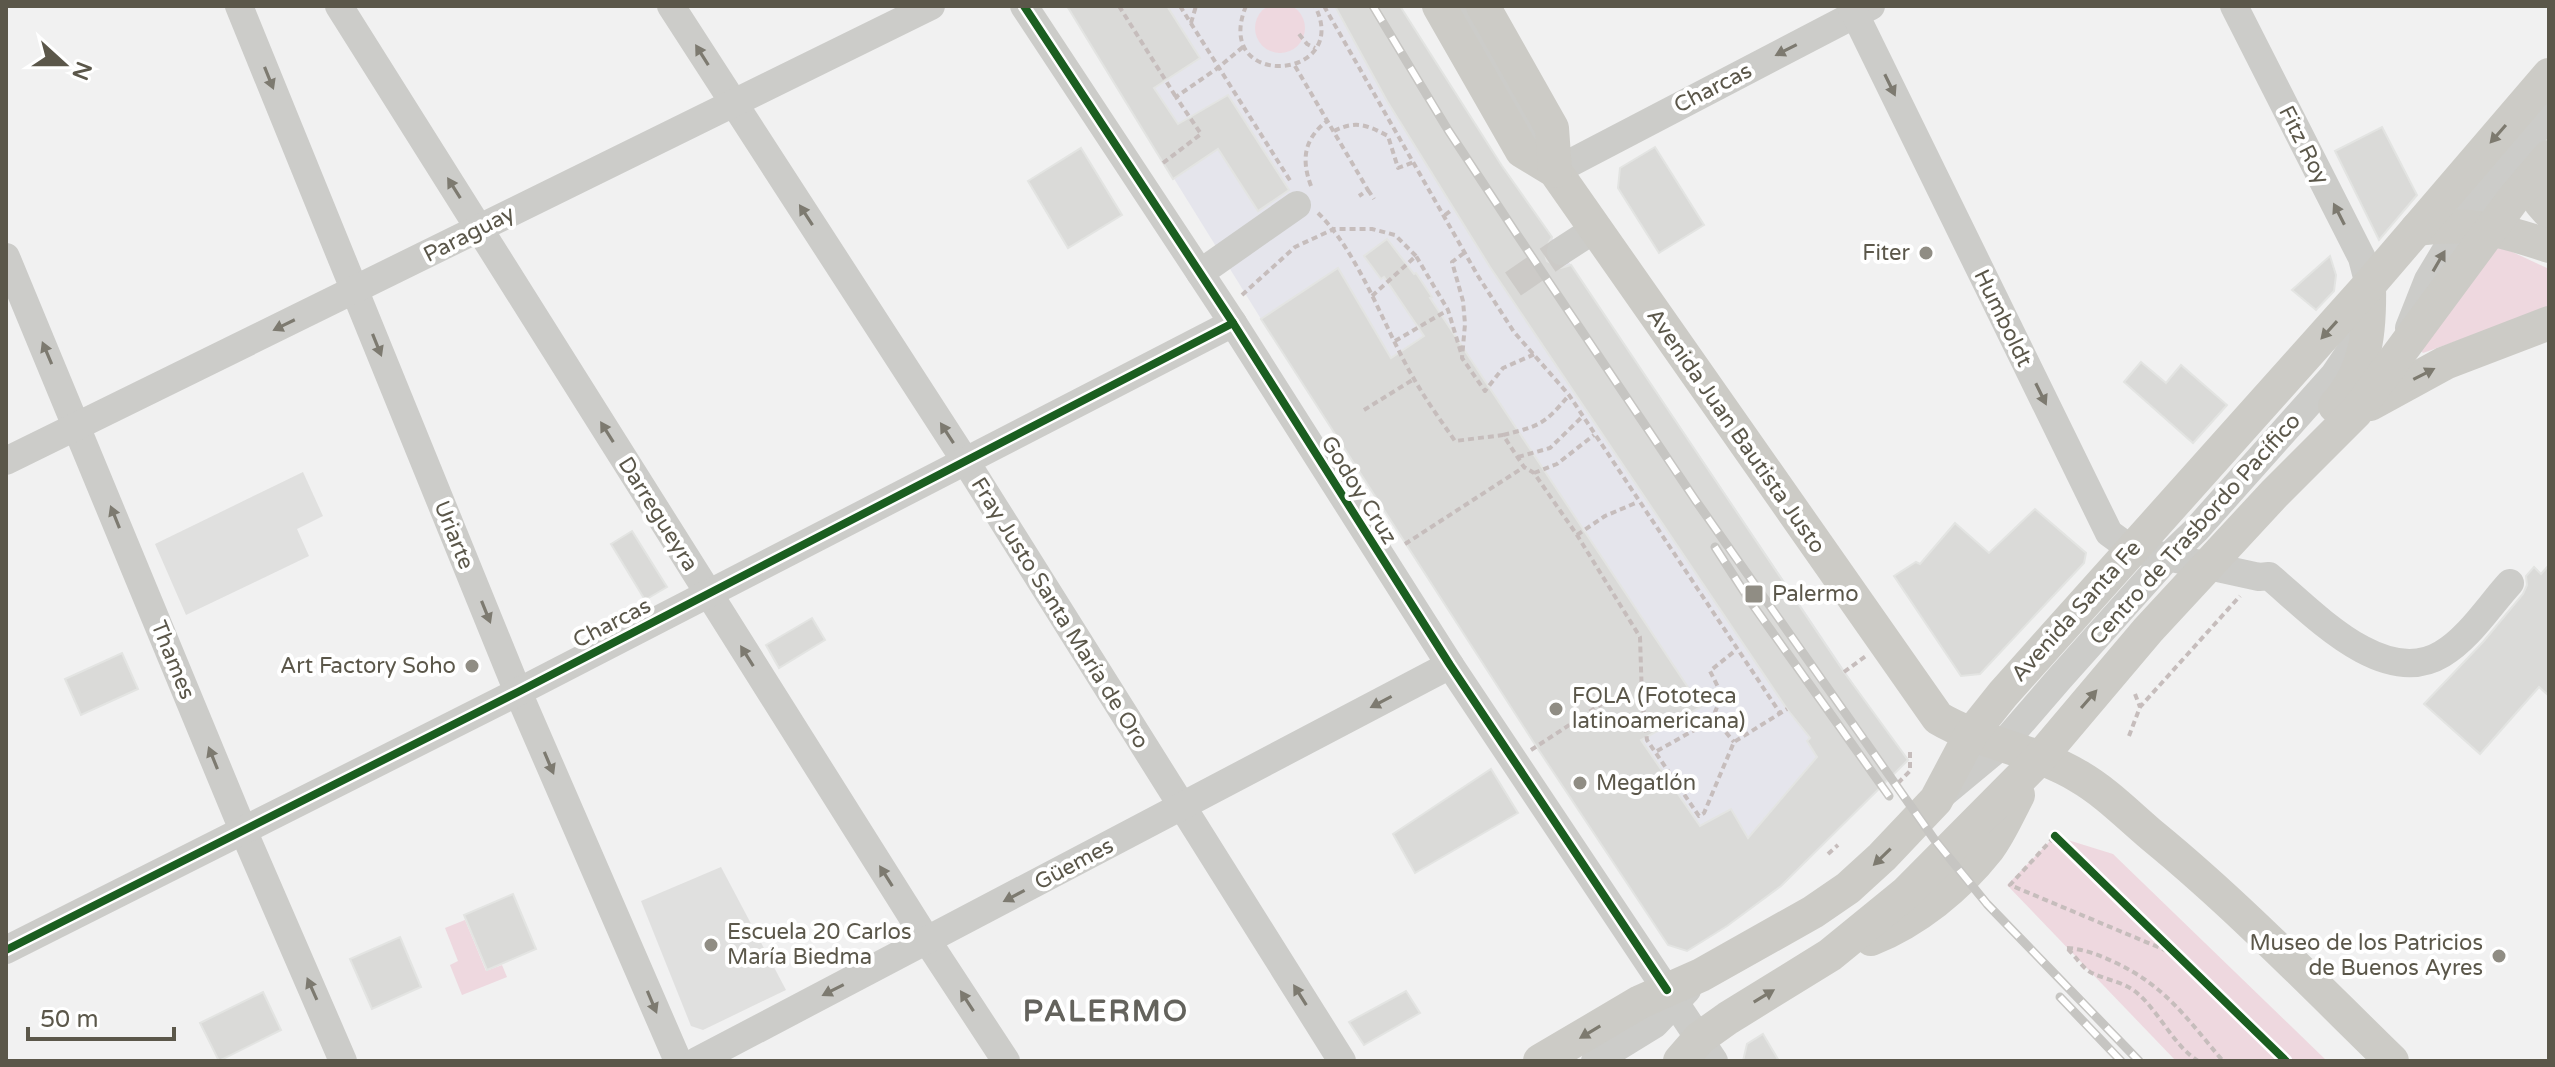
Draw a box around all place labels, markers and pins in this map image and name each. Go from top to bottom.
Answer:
place label: Fiter [1862,240,1911,266]
marker: Fiter [1917,244,1935,262]
place label: Palermo [1772,581,1859,607]
marker: Palermo [1743,583,1765,605]
place label: Art Factory Soho [280,653,456,679]
marker: Art Factory Soho [463,657,481,675]
place label: FOLA (Fototeca latinoamericana) [1572,683,1745,734]
marker: FOLA (Fototeca latinoamericana) [1547,700,1565,718]
place label: Megatlón [1596,770,1696,796]
marker: Megatlón [1571,774,1589,792]
place label: Escuela 20 Carlos María Biedma [727,919,911,970]
place label: Museo de los Patricios de Buenos Ayres [2250,930,2483,981]
marker: Escuela 20 Carlos María Biedma [702,936,720,954]
marker: Museo de los Patricios de Buenos Ayres [2490,947,2508,965]

